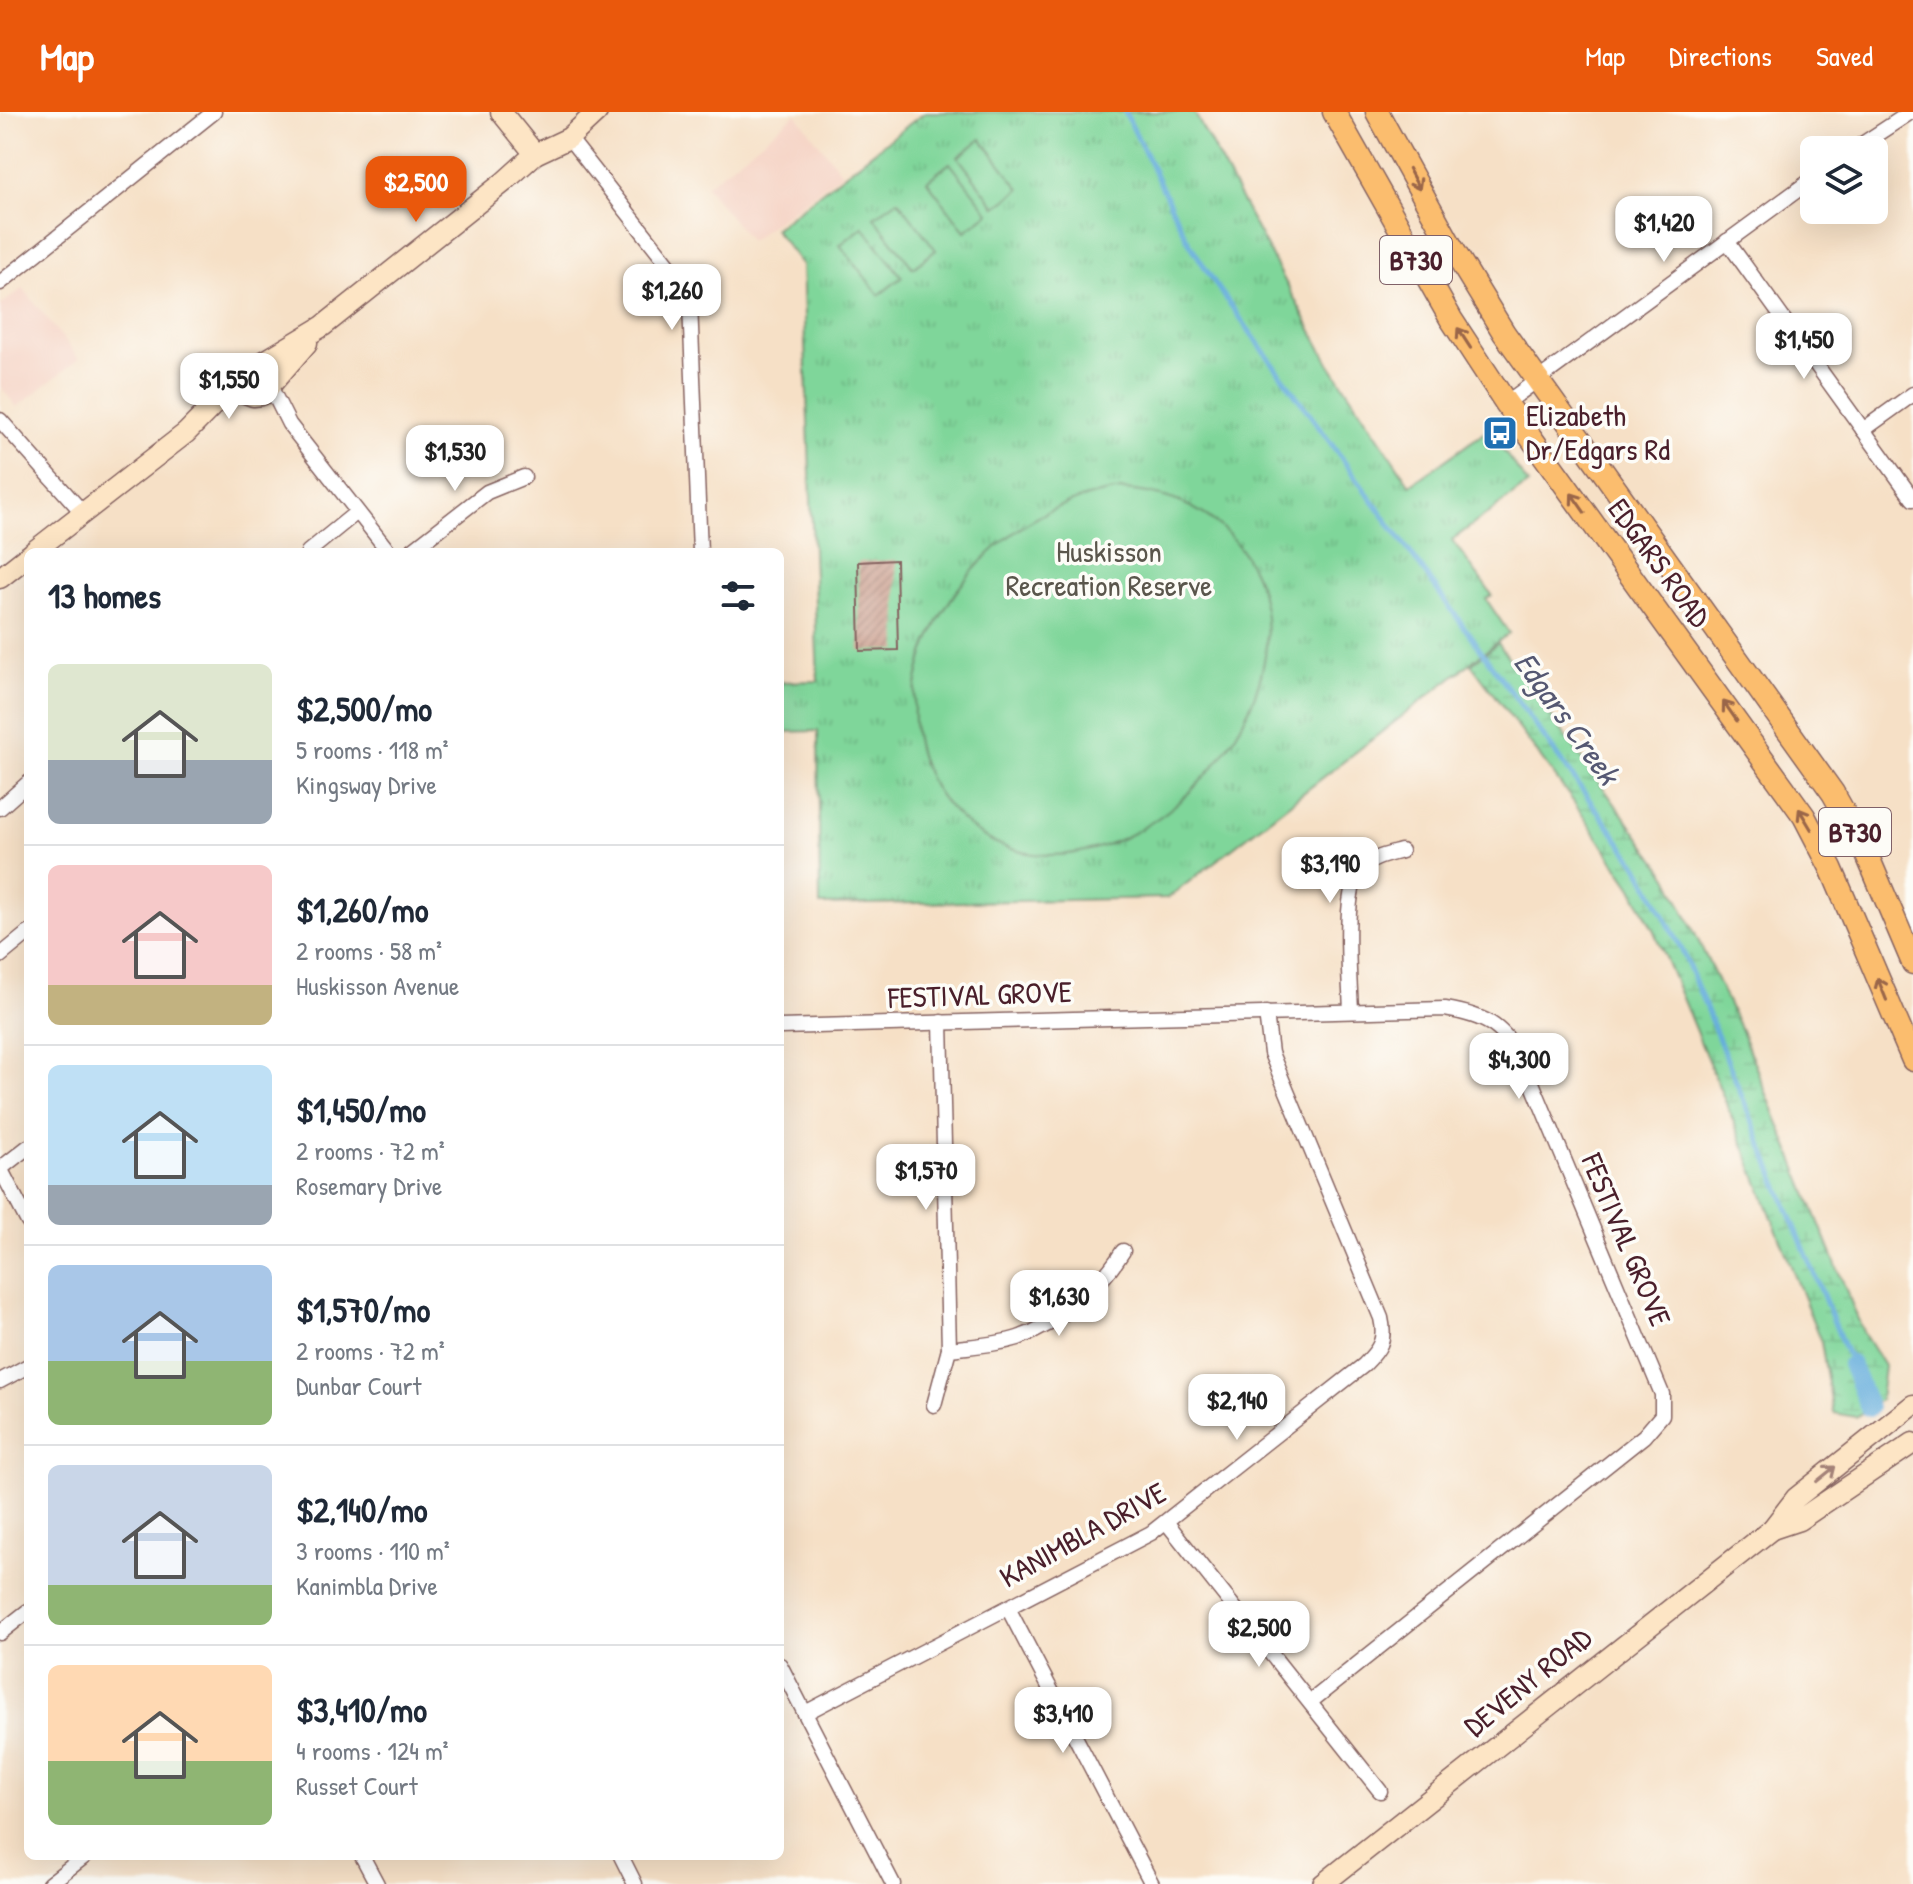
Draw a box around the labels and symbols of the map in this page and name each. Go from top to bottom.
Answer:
pin: $2,500 [351,156,481,224]
one-way arrow [1406,167,1422,190]
pin: $1,420 [1599,196,1729,264]
road number: B730 [1380,236,1452,284]
pin: $1,260 [607,264,737,332]
pin: $1,450 [1739,313,1869,381]
one-way arrow [1455,327,1471,350]
pin: $1,550 [164,353,294,421]
place label: Elizabeth Dr/Edgars Rd [1526,395,1670,469]
bus stop icon: Elizabeth Dr/Edgars Rd [1481,414,1519,452]
pin: $1,530 [390,425,520,493]
street label: EDGARS ROAD [1600,490,1721,635]
one-way arrow [1570,493,1586,515]
park label: Huskisson Recreation Reserve [1006,531,1212,605]
water label: Edgars Creek [1505,643,1632,795]
one-way arrow [1722,701,1738,723]
one-way arrow [1797,808,1813,831]
road number: B730 [1819,808,1891,856]
pin: $3,190 [1265,837,1395,905]
street label: FESTIVAL GROVE [886,971,1072,1017]
one-way arrow [1874,977,1889,1001]
pin: $4,300 [1454,1033,1584,1101]
pin: $1,570 [861,1144,991,1212]
street label: FESTIVAL GROVE [1572,1146,1681,1332]
pin: $1,630 [994,1270,1124,1338]
pin: $2,140 [1172,1374,1302,1442]
one-way arrow [1815,1465,1836,1482]
street label: KANIMBLA DRIVE [992,1472,1173,1596]
pin: $2,500 [1194,1601,1324,1669]
street label: DEVENY ROAD [1455,1617,1600,1745]
pin: $3,410 [998,1687,1128,1755]

